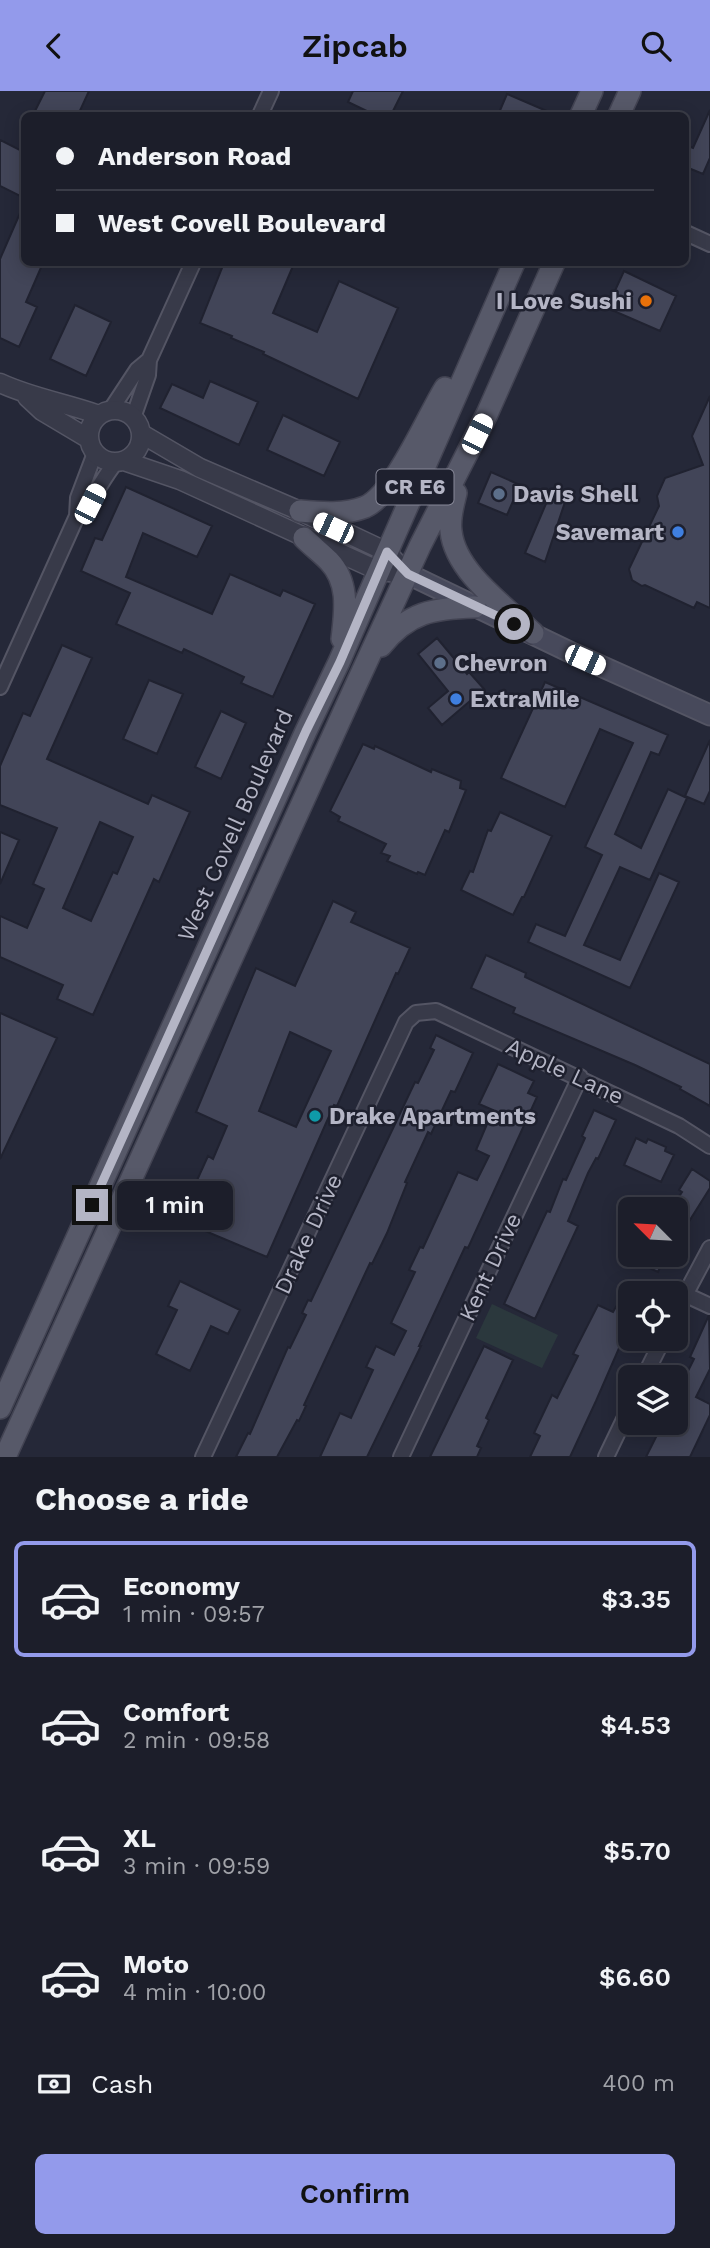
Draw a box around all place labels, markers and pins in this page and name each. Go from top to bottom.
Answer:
place label: I Love Sushi [496,288,632,315]
marker: I Love Sushi [638,293,654,309]
place label: Davis Shell [513,481,639,508]
marker: Davis Shell [491,486,507,502]
place label: Savemart [556,519,664,546]
marker: Savemart [670,524,686,540]
place label: Chevron [454,650,548,677]
marker: Chevron [432,655,448,671]
place label: ExtraMile [470,686,580,713]
marker: ExtraMile [448,691,464,707]
place label: Drake Apartments [329,1103,536,1130]
marker: Drake Apartments [307,1108,323,1124]

